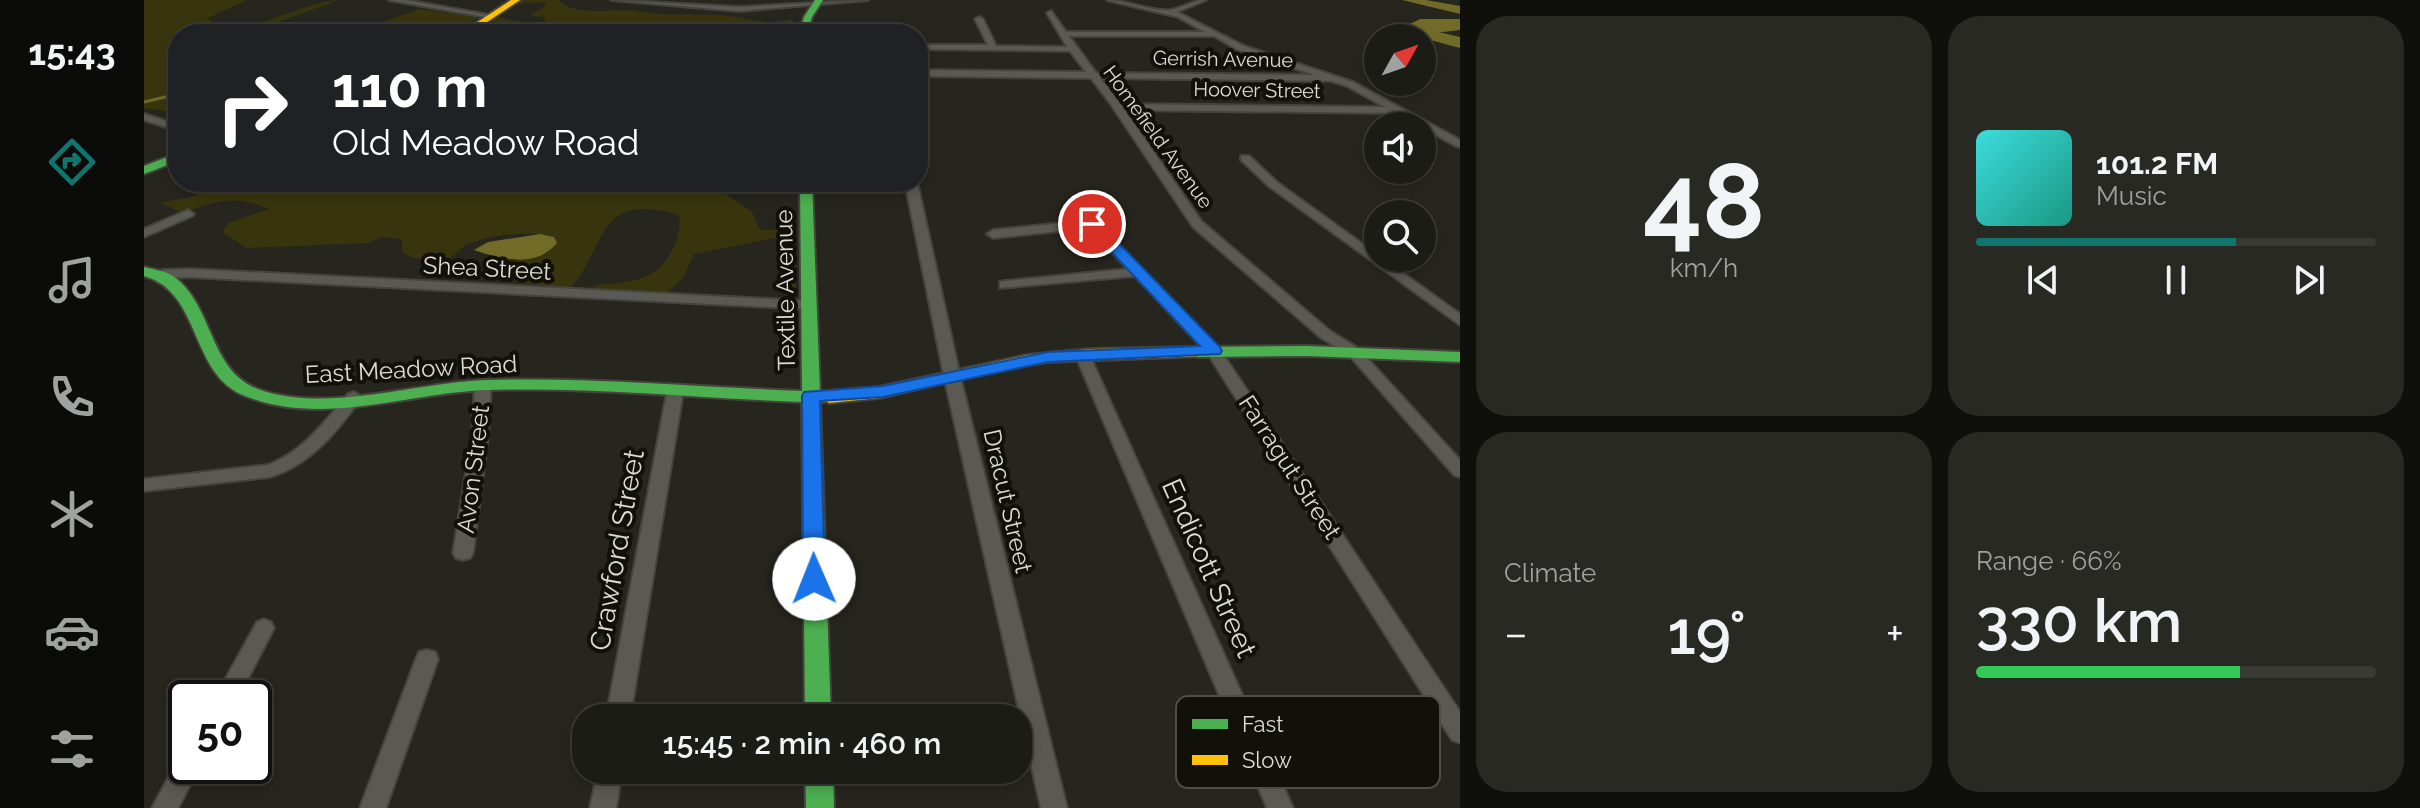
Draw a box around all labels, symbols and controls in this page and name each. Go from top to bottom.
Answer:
north arrow [1364,24,1436,96]
map controls [1364,24,1436,272]
text: 15:43 [28,31,116,73]
street label: Gerrish Avenue [1153,46,1294,72]
text: 110 m [332,54,487,120]
icon: right [200,56,304,160]
street label: Homefield Avenue [1098,61,1218,213]
street label: Hoover Street [1193,77,1321,103]
button: sound [1364,112,1436,184]
text: Old Meadow Road [332,121,639,163]
icon: directions [44,134,100,190]
text: 48 [1643,140,1765,262]
text: 101.2 FM [2096,146,2218,181]
text: Music [2096,181,2167,211]
pin [1058,190,1126,258]
button: search [1364,200,1436,272]
icon: arrive [1070,202,1114,246]
street label: Textile Avenue [769,209,801,371]
street label: Shea Street [422,250,552,286]
icon: music [44,252,100,308]
text: km/h [1670,253,1738,283]
icon: previous [2021,258,2065,302]
icon: pause [2154,258,2198,302]
icon: next [2287,258,2331,302]
street label: East Meadow Road [304,349,518,389]
icon: phone [44,369,100,425]
street label: Farragut Street [1233,390,1347,544]
street label: Avon Street [451,403,495,535]
street label: Dracut Street [977,426,1039,576]
street label: Crawford Street [583,446,651,653]
street label: Endicott Street [1155,474,1263,663]
icon: climate [44,486,100,542]
position arrow [772,537,856,621]
text: Range · 66% [1976,546,2122,576]
text: Climate [1504,558,1596,588]
text: 330 km [1976,586,2182,656]
text: 19° [1667,598,1746,668]
icon: car [44,604,100,660]
text: − [1504,608,1528,659]
text: + [1886,608,1904,659]
speed limit sign: 50 [168,680,272,784]
legend [1176,696,1440,788]
text: Fast [1242,711,1284,737]
icon: filters [44,721,100,777]
text: 15:45 · 2 min · 460 m [663,726,941,761]
text: Slow [1242,747,1292,773]

